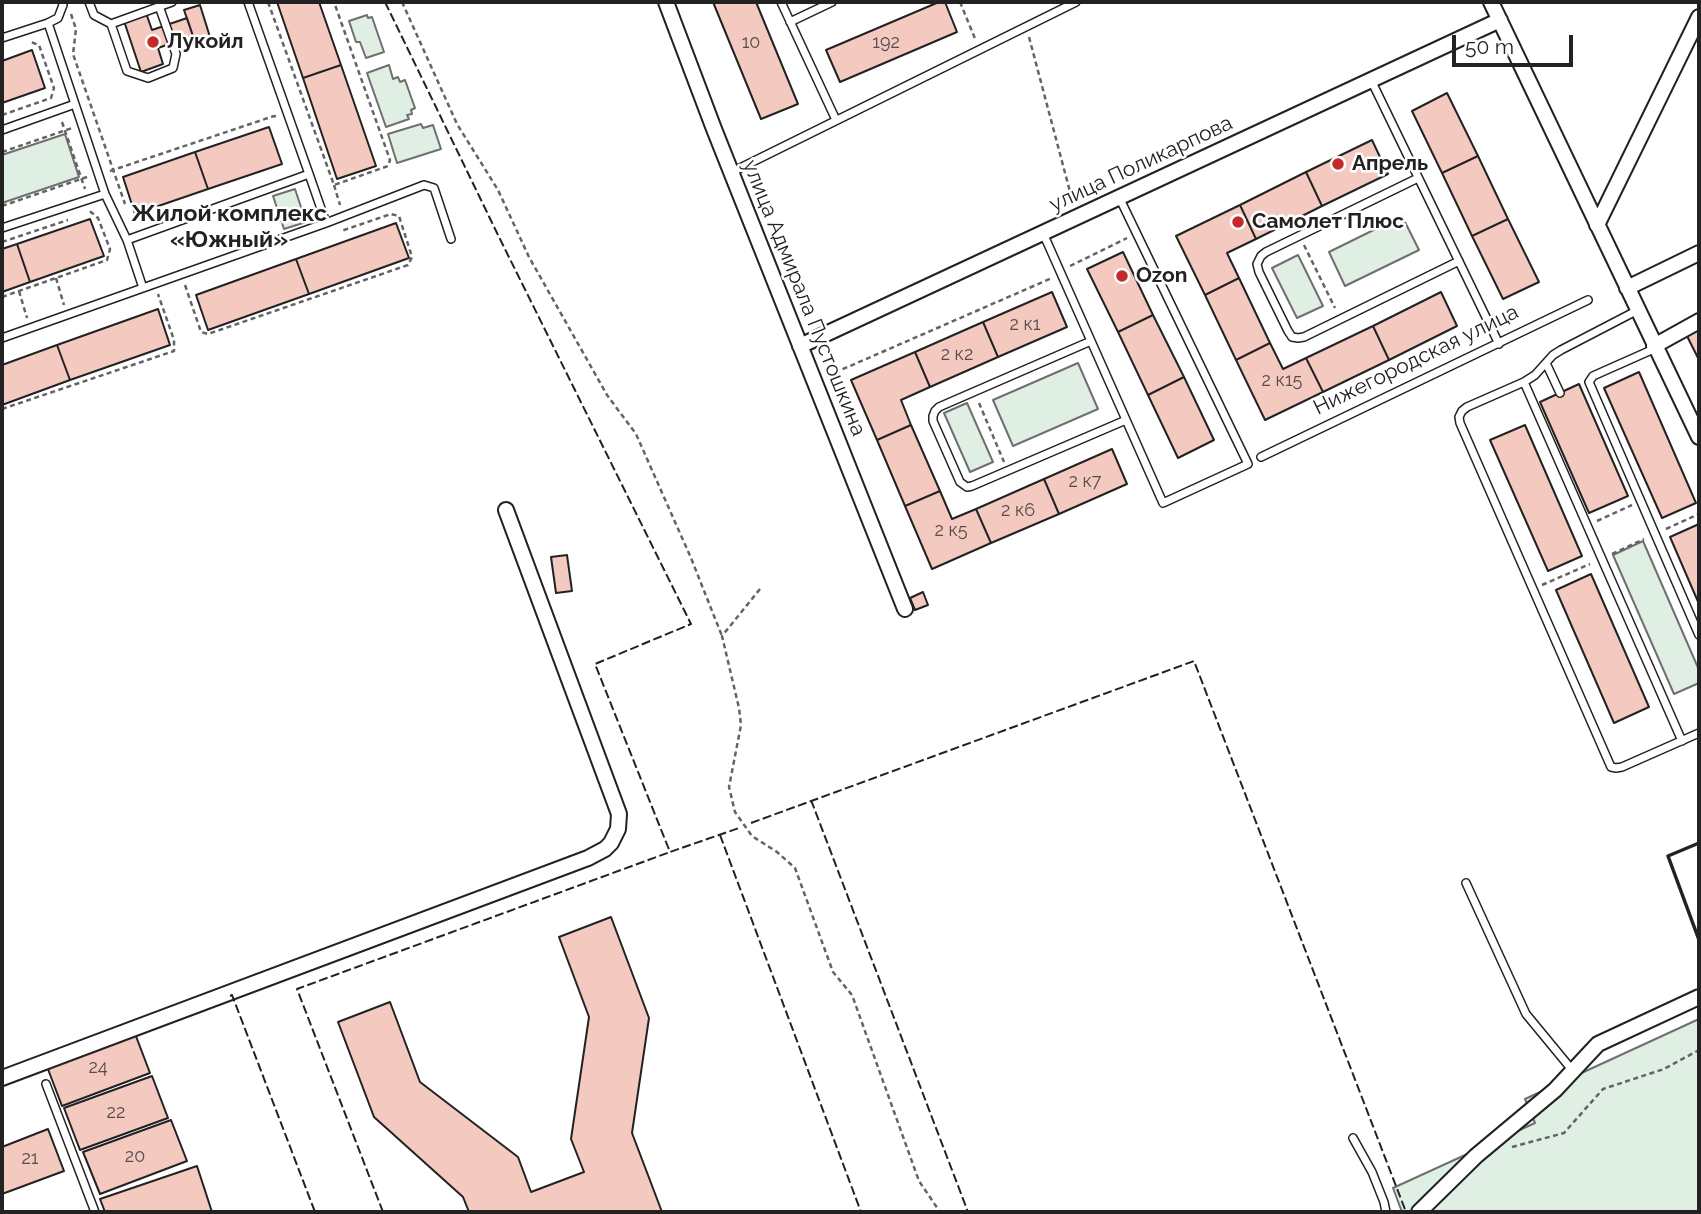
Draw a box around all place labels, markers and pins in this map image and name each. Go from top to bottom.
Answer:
place label: Лукойл [167,29,244,55]
marker: Лукойл [145,34,161,50]
place label: Апрель [1352,151,1428,177]
marker: Апрель [1330,156,1346,172]
place label: Самолет Плюс [1252,209,1404,235]
marker: Самолет Плюс [1230,214,1246,230]
place label: Ozon [1136,263,1187,289]
marker: Ozon [1114,268,1130,284]

